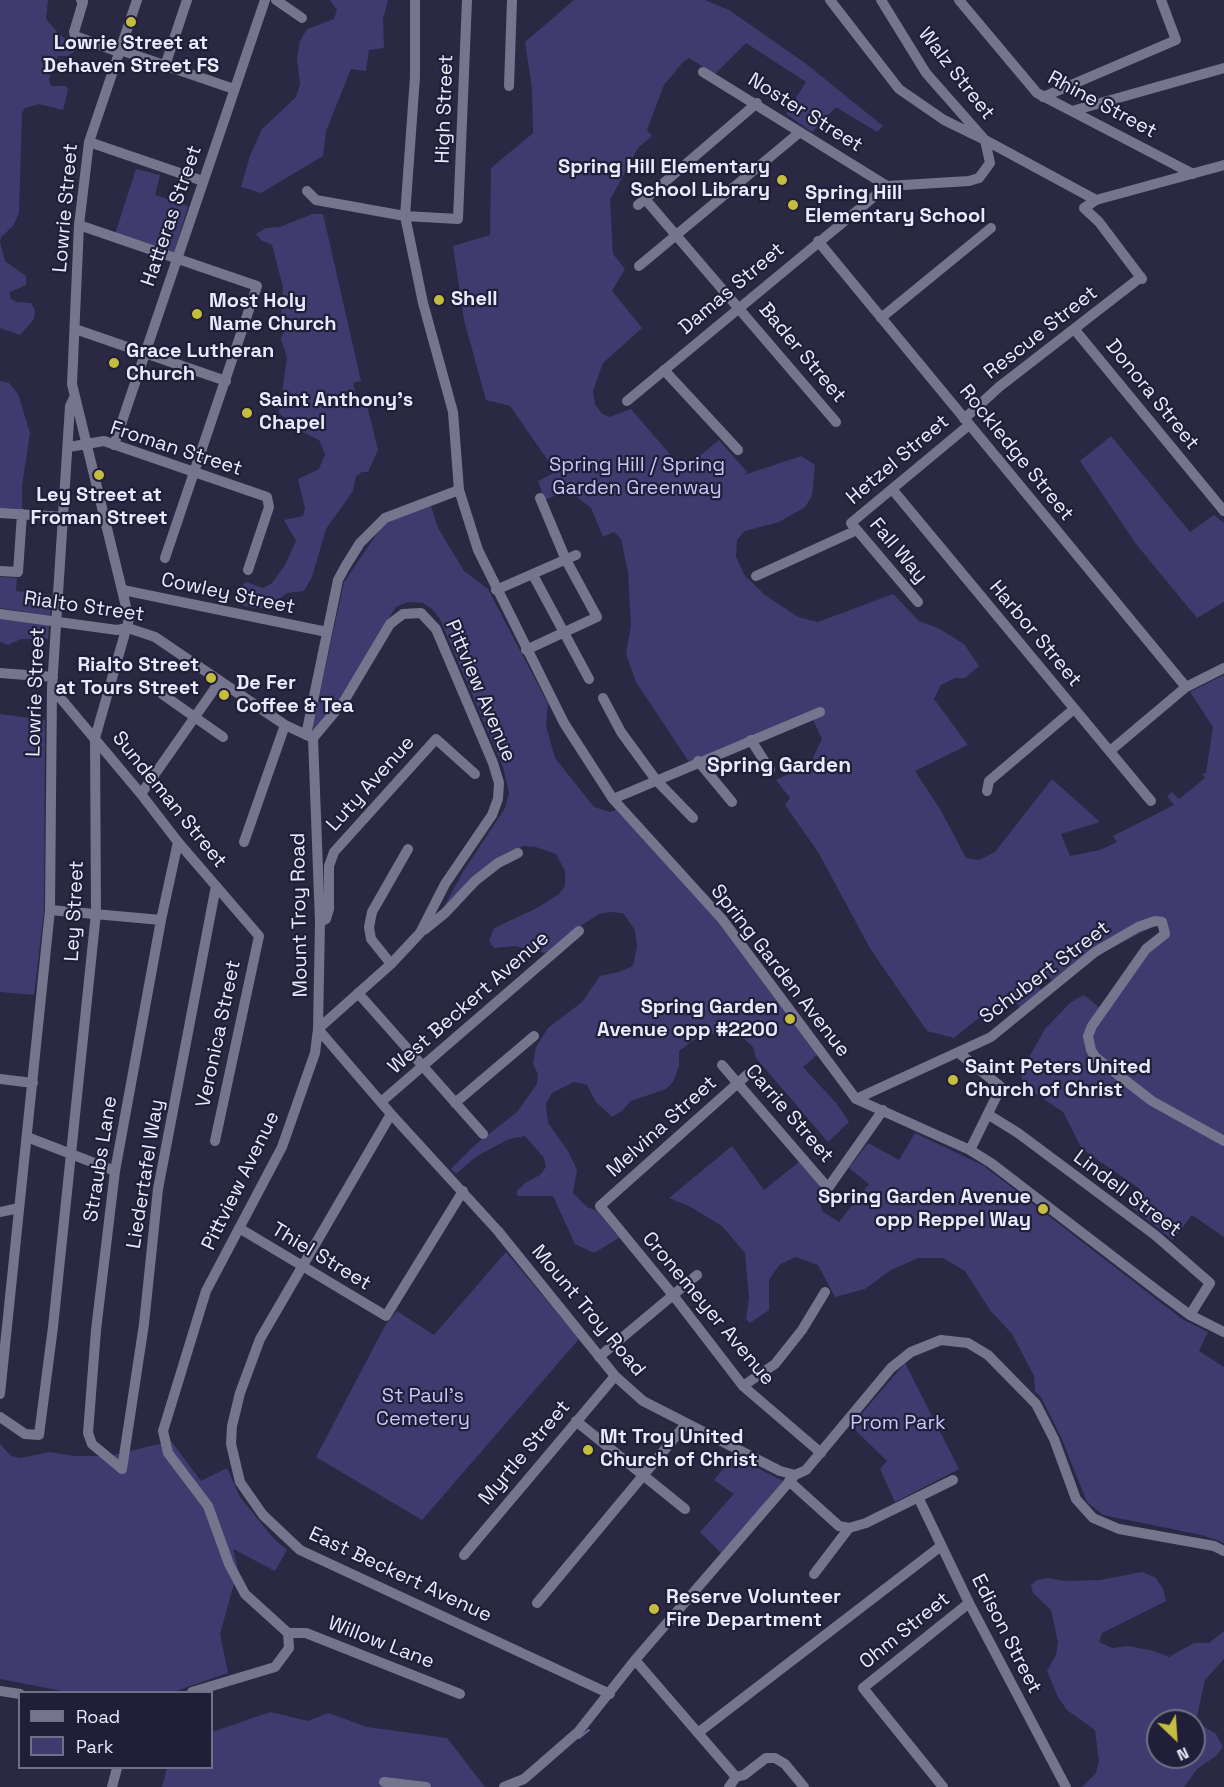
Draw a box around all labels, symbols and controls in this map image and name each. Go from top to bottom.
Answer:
marker: Lowrie Street at Dehaven Street FS [124,15,138,29]
street label: Walz Street [913,23,999,125]
place label: Lowrie Street at Dehaven Street FS [43,32,219,79]
street label: High Street [431,54,459,164]
street label: Rhine Street [1043,66,1161,144]
street label: Noster Street [743,68,867,158]
street label: Lowrie Street [48,142,84,274]
street label: Hatteras Street [137,142,207,290]
place label: Spring Hill Elementary School Library [558,156,770,203]
marker: Spring Hill Elementary School Library [775,173,789,187]
place label: Spring Hill Elementary School [805,182,986,229]
marker: Spring Hill Elementary School [786,198,800,212]
street label: Damas Street [674,238,790,340]
street label: Rescue Street [980,281,1102,385]
place label: Shell [451,288,498,312]
place label: Most Holy Name Church [209,290,337,337]
marker: Shell [432,293,446,307]
street label: Bader Street [753,298,851,408]
marker: Most Holy Name Church [190,307,204,321]
street label: Donora Street [1100,335,1204,455]
place label: Grace Lutheran Church [126,340,274,387]
marker: Grace Lutheran Church [107,356,121,370]
street label: Rockledge Street [954,380,1078,526]
place label: Saint Anthony's Chapel [259,389,413,436]
marker: Saint Anthony's Chapel [240,406,254,420]
street label: Hetzel Street [842,410,954,510]
street label: Froman Street [107,416,245,482]
park label: Spring Hill / Spring Garden Greenway [549,454,725,501]
marker: Ley Street at Froman Street [92,468,106,482]
place label: Ley Street at Froman Street [30,484,168,531]
street label: Fall Way [864,513,932,589]
street label: Cowley Street [159,568,297,620]
street label: Harbor Street [984,576,1086,692]
street label: Rialto Street [22,587,146,627]
street label: Pittview Avenue [439,617,521,765]
street label: Lowrie Street [22,627,50,757]
place label: Rialto Street at Tours Street [56,654,199,701]
marker: Rialto Street at Tours Street [204,671,218,685]
place label: De Fer Coffee & Tea [236,672,354,719]
marker: De Fer Coffee & Tea [217,688,231,702]
street label: Sundeman Street [107,727,231,873]
street label: Luty Avenue [322,731,420,837]
district label: Spring Garden [707,753,851,779]
street label: Mount Troy Road [287,833,313,997]
street label: Ley Street [60,860,90,962]
street label: Spring Garden Avenue [705,880,855,1062]
street label: Schubert Street [975,916,1115,1030]
street label: West Beckert Avenue [384,927,554,1079]
street label: Veronica Street [192,958,246,1110]
place label: Spring Garden Avenue opp #2200 [597,996,778,1043]
marker: Spring Garden Avenue opp #2200 [783,1012,797,1026]
place label: Saint Peters United Church of Christ [965,1056,1151,1103]
street label: Carrie Street [740,1060,838,1168]
street label: Melvina Street [602,1071,722,1183]
marker: Saint Peters United Church of Christ [946,1073,960,1087]
street label: Straubs Lane [79,1094,123,1224]
street label: Liedertafel Way [122,1098,170,1250]
street label: Pittview Avenue [197,1108,285,1254]
street label: Lindell Street [1068,1146,1186,1242]
place label: Spring Garden Avenue opp Reppel Way [818,1186,1031,1233]
marker: Spring Garden Avenue opp Reppel Way [1036,1202,1050,1216]
street label: Thiel Street [267,1218,375,1296]
street label: Cronemeyer Avenue [637,1227,779,1391]
street label: Mount Troy Road [526,1240,650,1382]
park label: St Paul's Cemetery [376,1385,470,1432]
street label: Myrtle Street [474,1396,576,1510]
park label: Prom Park [850,1412,946,1436]
place label: Mt Troy United Church of Christ [600,1426,758,1473]
marker: Mt Troy United Church of Christ [581,1443,595,1457]
street label: East Beckert Avenue [305,1522,495,1628]
street label: Edison Street [966,1570,1046,1698]
place label: Reserve Volunteer Fire Department [666,1586,841,1633]
street label: Ohm Street [855,1587,955,1675]
marker: Reserve Volunteer Fire Department [647,1602,661,1616]
street label: Willow Lane [324,1612,438,1674]
legend [18,1691,213,1769]
text: Road [76,1705,120,1728]
north arrow [1146,1709,1206,1769]
text: Park [76,1735,113,1758]
text: N [1174,1742,1192,1766]

